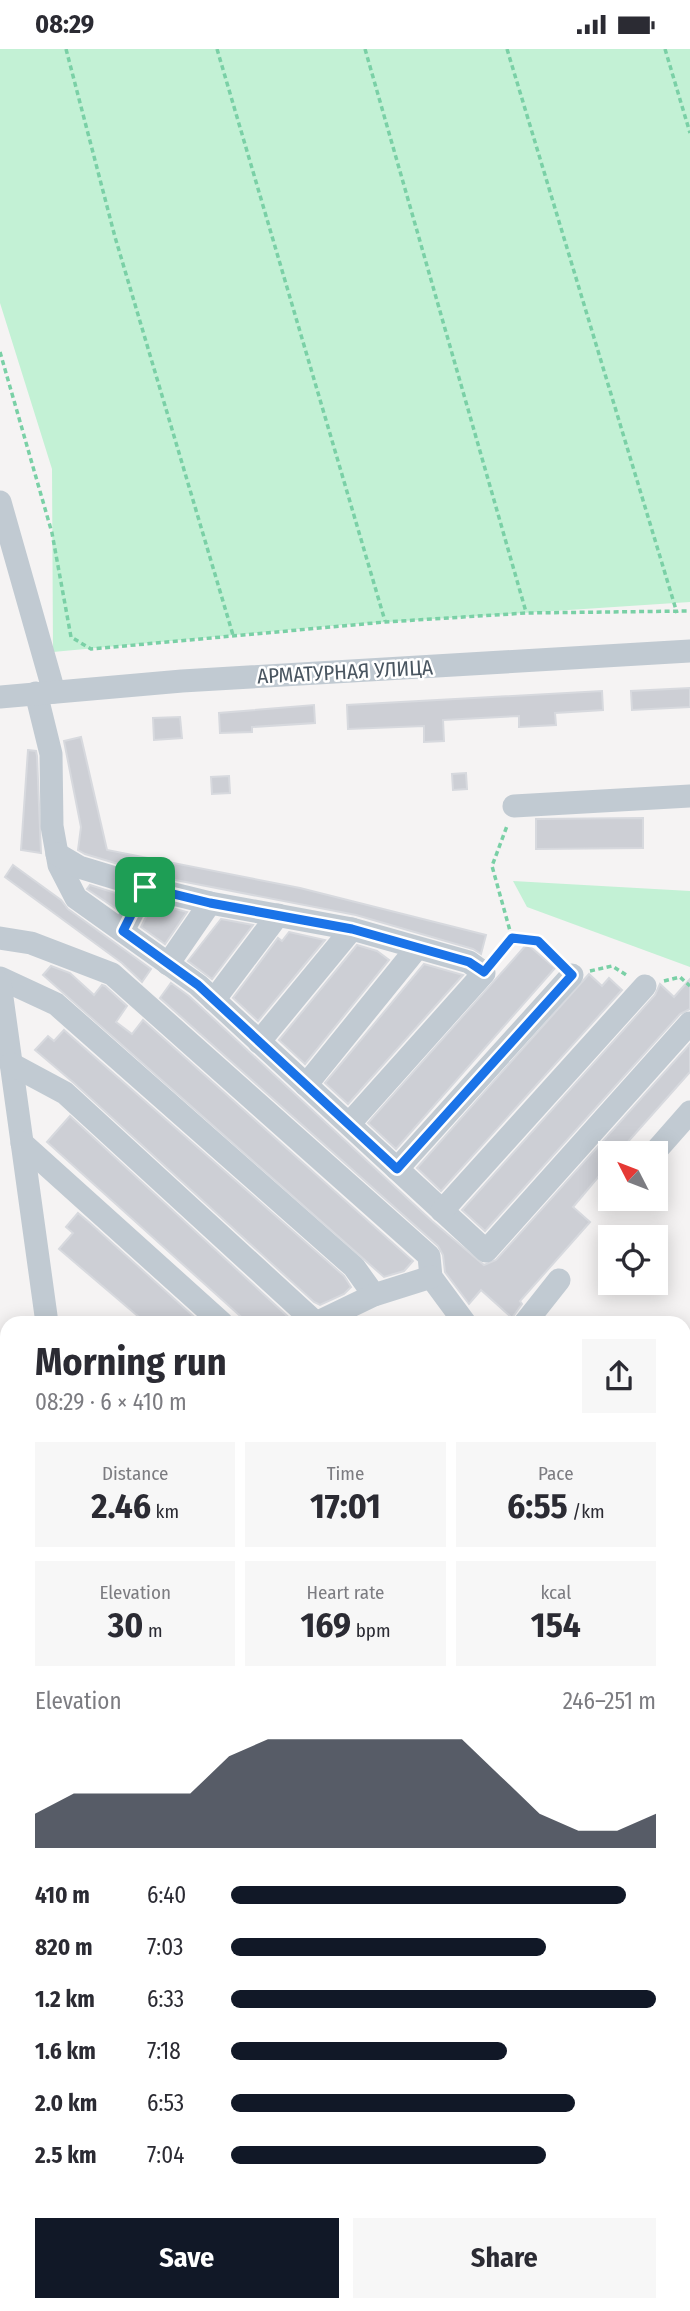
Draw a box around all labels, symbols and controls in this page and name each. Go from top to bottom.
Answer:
text: 08:29 [35,9,94,40]
street label: АРМАТУРНАЯ УЛИЦА [256,654,434,690]
pin [115,857,175,917]
icon: arrive [126,868,164,906]
north arrow [598,1141,668,1211]
map controls [598,1141,668,1295]
button: locate [598,1225,668,1295]
text: Morning run [35,1339,227,1385]
button: share [582,1339,656,1413]
text: 08:29 · 6 × 410 m [35,1388,187,1416]
text: Distance [102,1462,168,1485]
text: Time [327,1462,364,1485]
text: Pace [538,1462,574,1485]
text: 2.46 [91,1485,151,1527]
text: 17:01 [310,1485,381,1527]
text: 6:55 [507,1485,568,1527]
text: km [151,1500,179,1523]
text: /km [568,1500,605,1523]
text: Elevation [99,1581,171,1604]
text: Heart rate [306,1581,385,1604]
text: kcal [540,1581,571,1604]
text: 30 [108,1604,143,1646]
text: 169 [300,1604,351,1646]
text: 154 [531,1604,581,1646]
text: m [143,1619,163,1642]
text: bpm [351,1619,391,1642]
text: Elevation [35,1687,122,1715]
text: 246–251 m [563,1687,656,1715]
text: 410 m [35,1881,90,1909]
text: 6:40 [147,1881,186,1909]
text: 820 m [35,1933,93,1961]
text: 7:03 [147,1933,183,1961]
text: 1.2 km [35,1985,95,2013]
text: 6:33 [147,1985,184,2013]
text: 1.6 km [35,2037,96,2065]
text: 7:18 [147,2037,181,2065]
text: 2.0 km [35,2089,97,2117]
text: 6:53 [147,2089,184,2117]
text: 2.5 km [35,2141,96,2169]
text: 7:04 [147,2141,184,2169]
button: Save [35,2218,339,2298]
button: Share [353,2218,656,2298]

